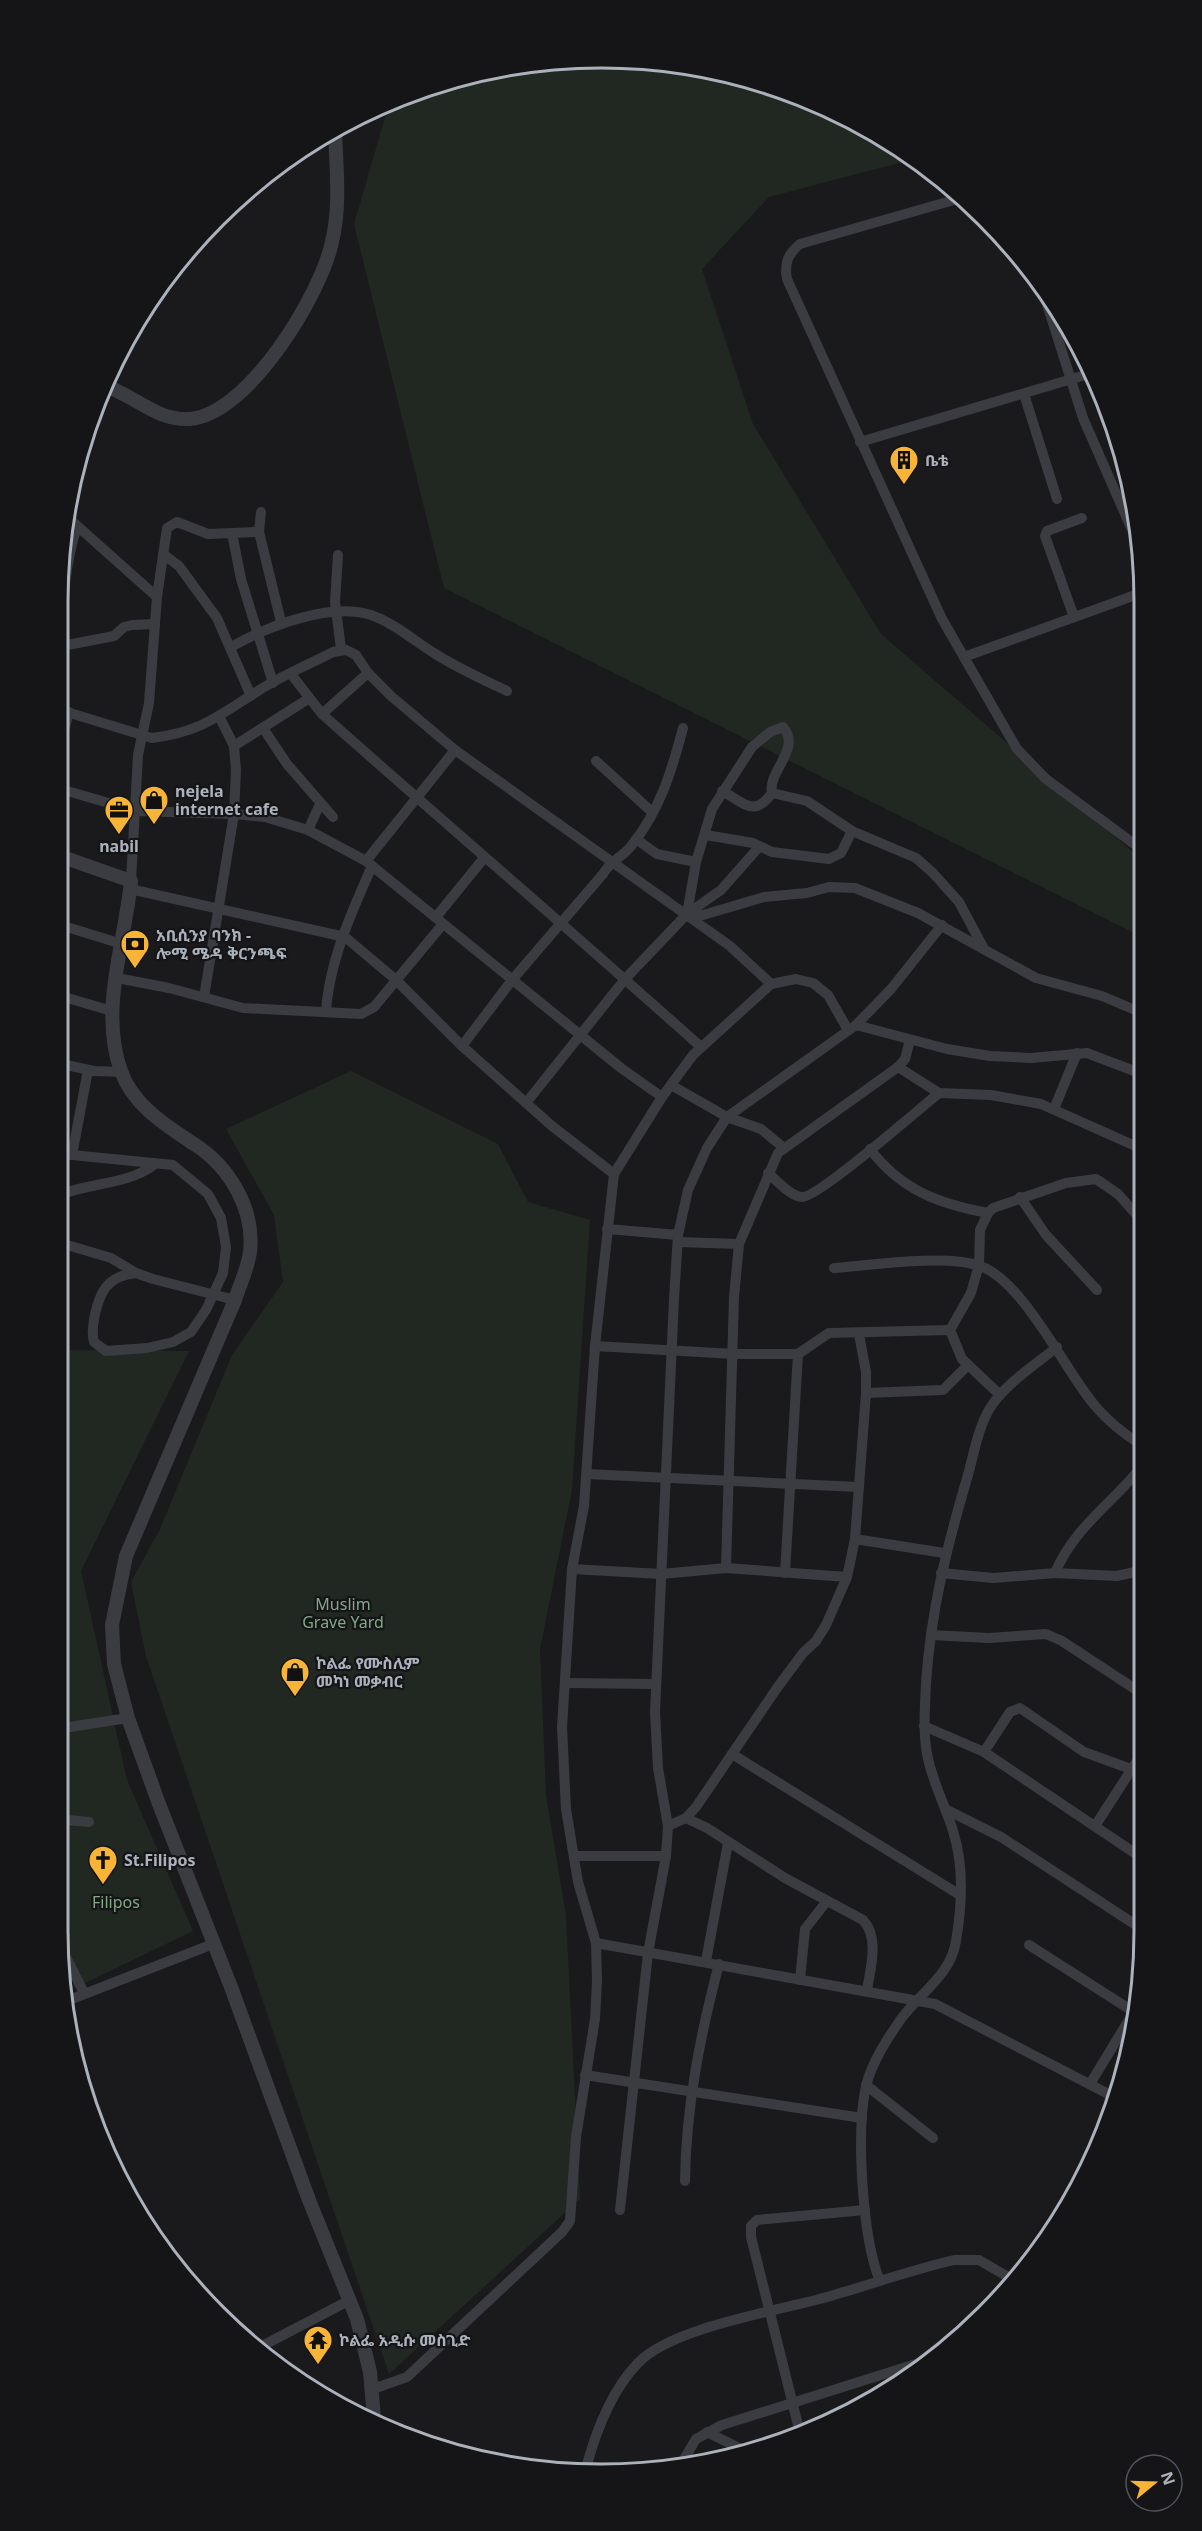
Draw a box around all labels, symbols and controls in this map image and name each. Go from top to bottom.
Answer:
building icon: ቤቴ [888,444,920,486]
place label: ቤቴ [925,449,949,471]
place label: nejela internet cafe [175,780,278,820]
shop icon: nejela internet cafe [138,784,170,826]
office icon: nabil [103,794,135,836]
place label: nabil [99,835,139,857]
place label: አቢሲንያ ባንክ - ሎሚ ሜዳ ቅርንጫፍ [156,924,287,964]
bank icon: አቢሲንያ ባንክ - ሎሚ ሜዳ ቅርንጫፍ [119,928,151,970]
park label: Muslim Grave Yard [302,1593,384,1633]
place label: ኮልፌ የሙስሊም መካነ መቃብር [316,1652,420,1692]
shop icon: ኮልፌ የሙስሊም መካነ መቃብር [279,1656,311,1698]
church icon: St.Filipos [87,1844,119,1886]
place label: St.Filipos [124,1849,196,1871]
park label: Filipos [92,1891,140,1913]
temple icon: ኮልፌ አዲሱ መስጊድ [302,2324,334,2366]
place label: ኮልፌ አዲሱ መስጊድ [339,2329,471,2351]
north arrow [1124,2453,1184,2513]
text: N [1156,2468,1181,2488]

